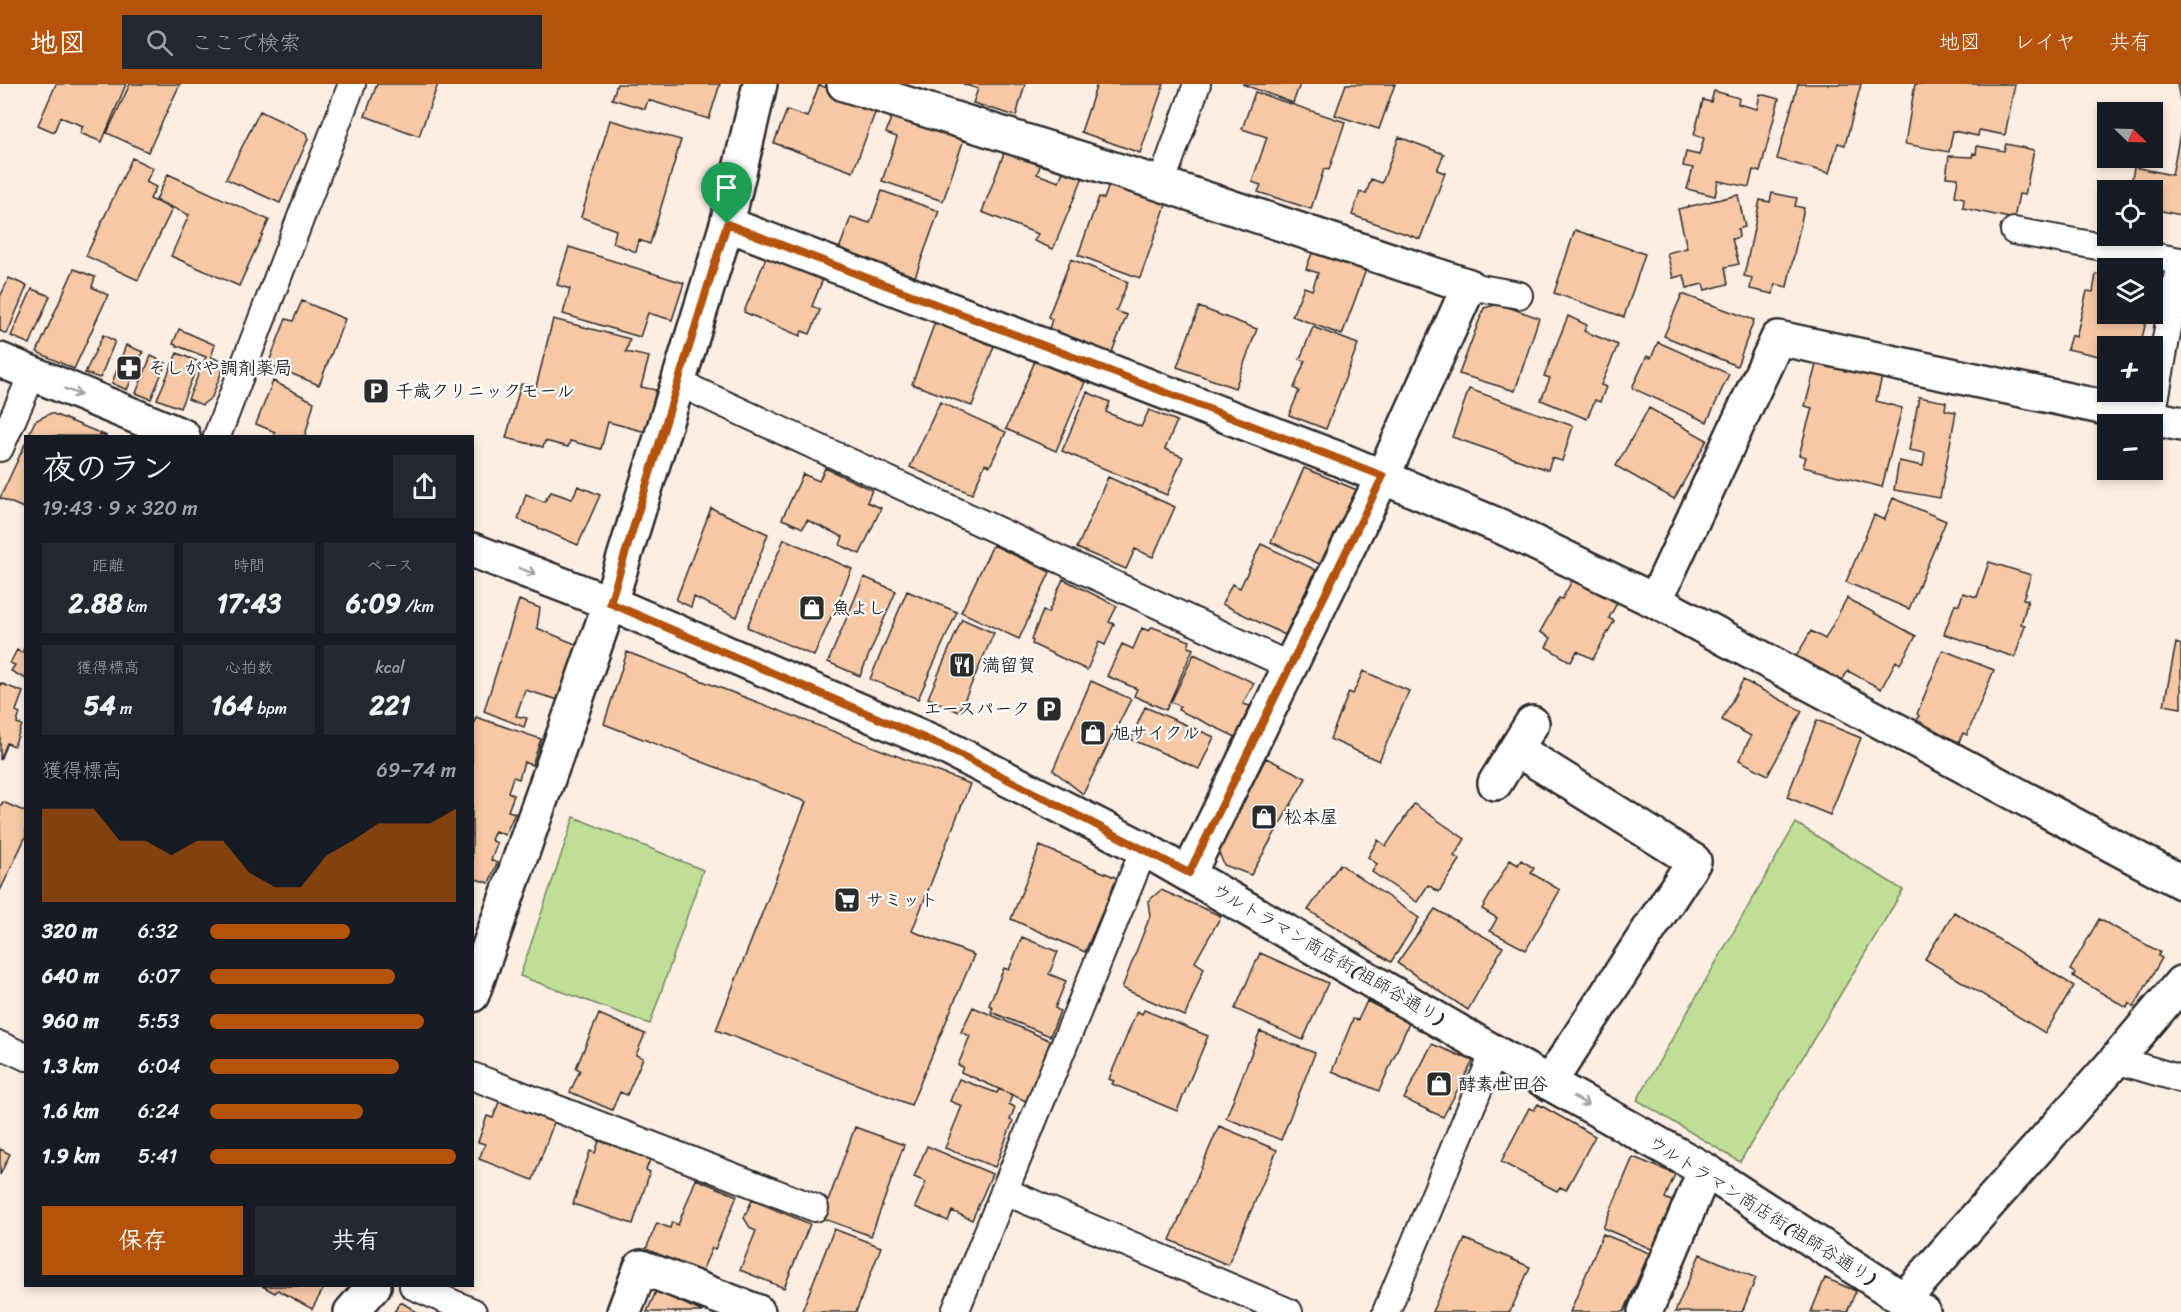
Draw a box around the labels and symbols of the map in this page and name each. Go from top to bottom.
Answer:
north arrow [2097,102,2163,168]
pin [701,162,752,224]
place label: そしがや調剤薬局 [148,352,292,384]
pharmacy icon: そしがや調剤薬局 [114,353,144,383]
place label: 千歳クリニックモール [395,375,574,407]
parking icon: 千歳クリニックモール [361,376,391,406]
one-way arrow [63,387,82,398]
one-way arrow [517,566,536,577]
place label: 魚よし [832,592,886,624]
shop icon: 魚よし [797,593,827,623]
place label: 満留賀 [982,649,1036,681]
restaurant icon: 満留賀 [947,650,977,680]
place label: エースパーク [923,693,1030,725]
parking icon: エースパーク [1034,694,1064,724]
place label: 旭サイクル [1112,717,1200,749]
shop icon: 旭サイクル [1078,718,1108,748]
place label: 松本屋 [1284,801,1338,833]
shop icon: 松本屋 [1249,802,1279,832]
street label: ウルトラマン商店街(祖師谷通り) [1206,874,1451,1034]
place label: サミット [866,884,938,916]
supermarket icon: サミット [832,885,862,915]
place label: 酵素世田谷 [1458,1068,1548,1100]
shop icon: 酵素世田谷 [1424,1069,1454,1099]
one-way arrow [1572,1095,1589,1107]
street label: ウルトラマン商店街(祖師谷通り) [1642,1127,1884,1294]

